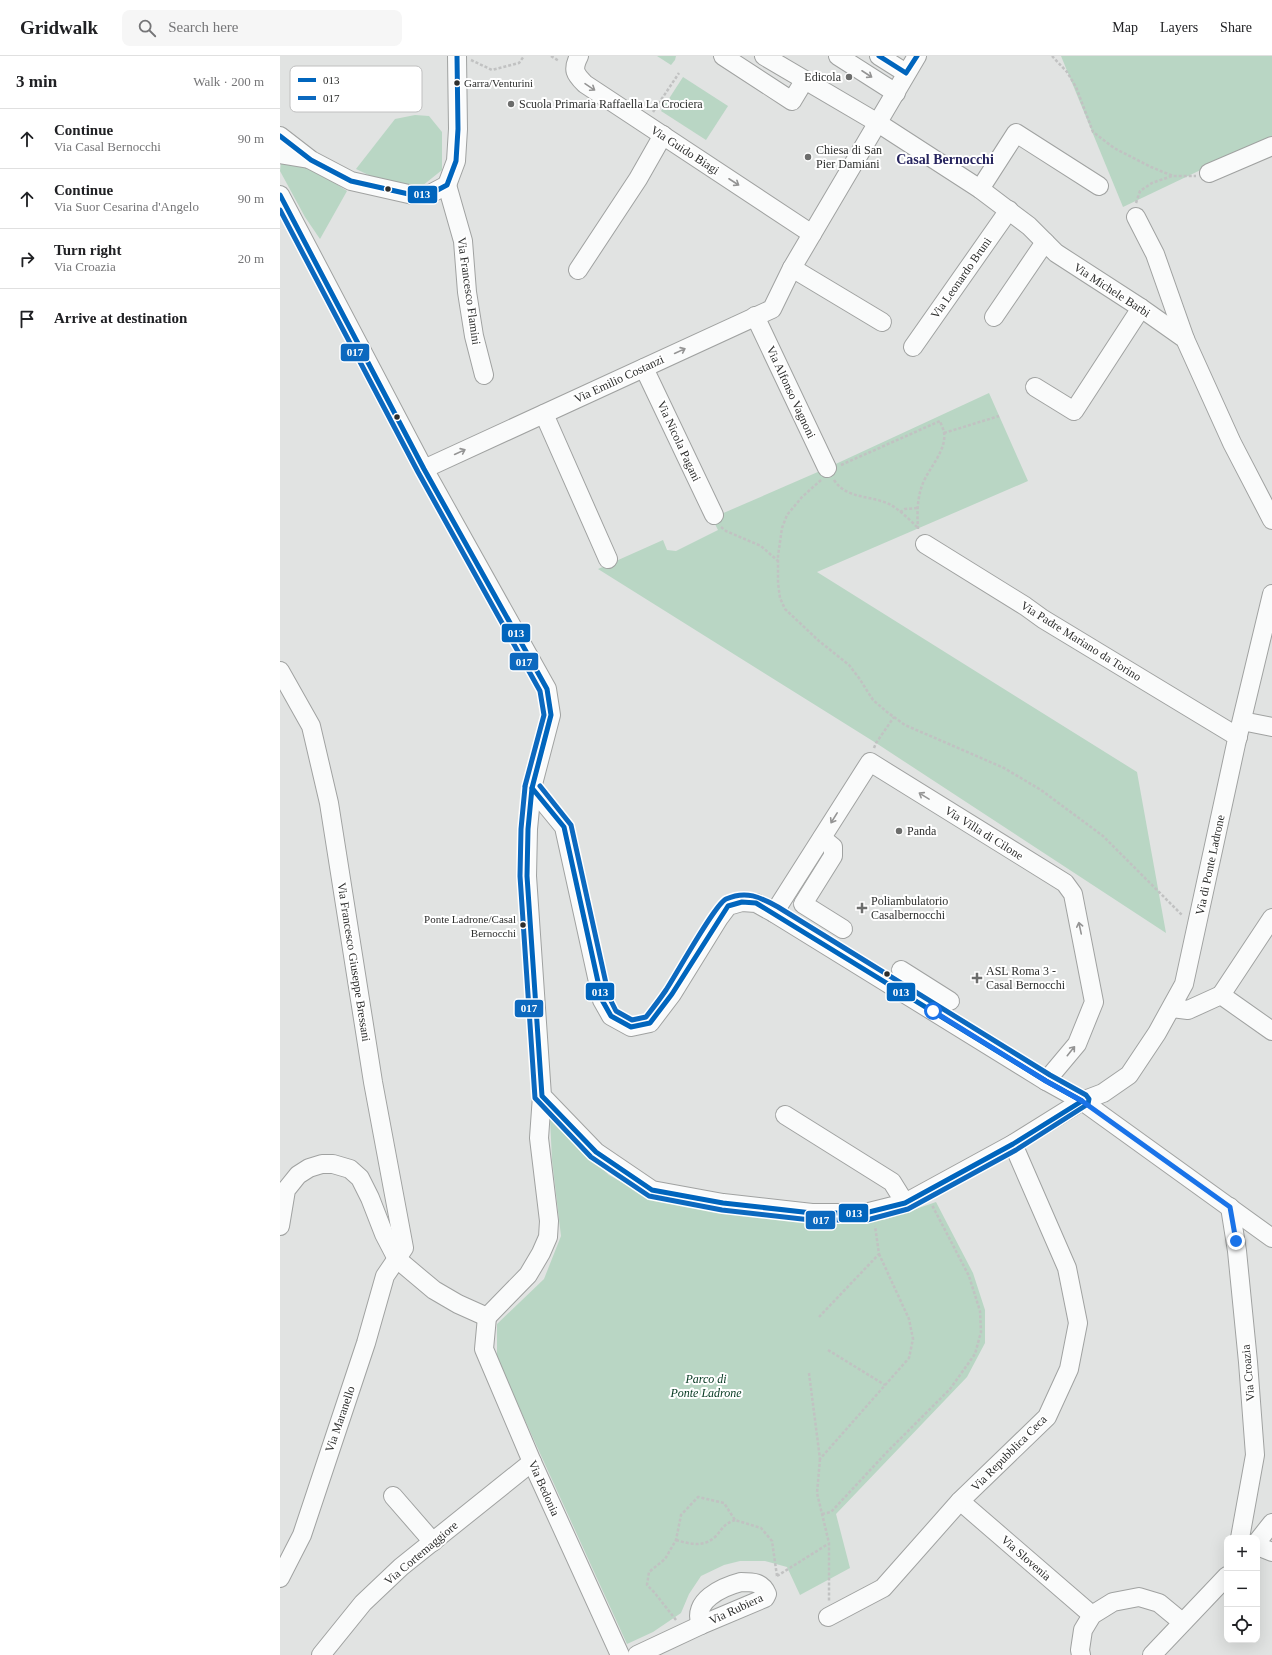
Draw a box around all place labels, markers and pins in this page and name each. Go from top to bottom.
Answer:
place label: Edicola [804,70,842,84]
marker: Edicola [844,72,854,82]
place label: Garra/Venturini [464,77,533,89]
marker: Garra/Venturini [452,78,462,88]
place label: Scuola Primaria Raffaella La Crociera [519,97,703,111]
marker: Scuola Primaria Raffaella La Crociera [506,99,516,109]
place label: Chiesa di San Pier Damiani [816,143,882,171]
marker: Chiesa di San Pier Damiani [803,152,813,162]
unlabelled marker [383,184,393,194]
unlabelled marker [392,412,402,422]
place label: Panda [907,824,937,838]
marker: Panda [894,826,904,836]
place label: Poliambulatorio Casalbernocchi [871,894,948,922]
marker: Poliambulatorio Casalbernocchi [856,902,868,914]
place label: Ponte Ladrone/Casal Bernocchi [424,913,516,939]
marker: Ponte Ladrone/Casal Bernocchi [518,920,528,930]
place label: ASL Roma 3 - Casal Bernocchi [986,964,1066,992]
unlabelled marker [882,969,892,979]
marker: ASL Roma 3 - Casal Bernocchi [971,972,983,984]

